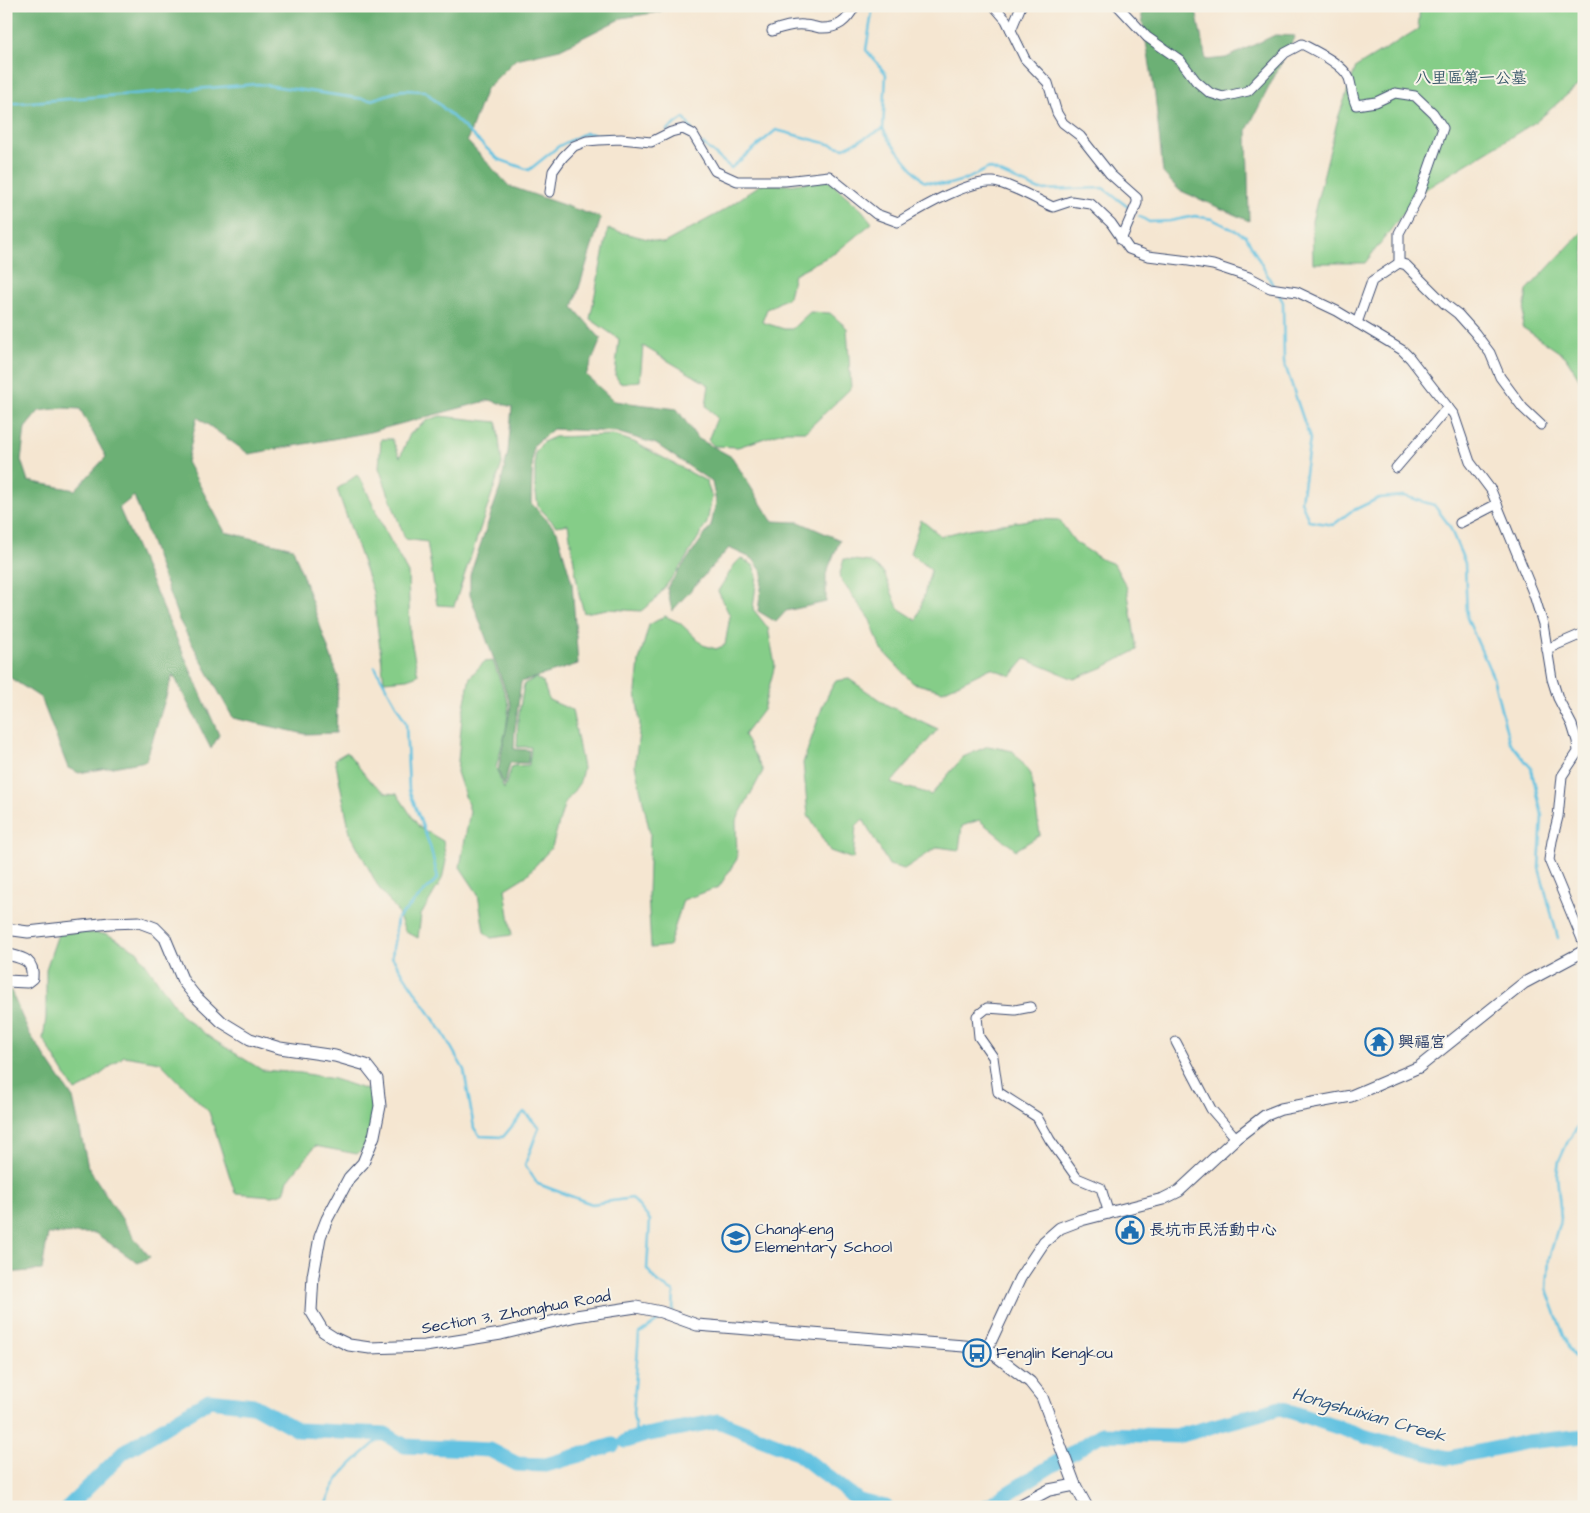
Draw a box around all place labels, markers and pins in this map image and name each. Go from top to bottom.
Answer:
temple icon: 興福宮 [1364,1027,1394,1057]
place label: 興福宮 [1398,1031,1446,1053]
public building icon: 長坑市民活動中心 [1115,1215,1145,1245]
place label: Changkeng Elementary School [755,1218,892,1259]
place label: 長坑市民活動中心 [1149,1219,1277,1241]
school or university icon: Changkeng Elementary School [721,1223,751,1253]
bus stop icon: Fenglin Kengkou [962,1338,992,1368]
place label: Fenglin Kengkou [996,1342,1113,1365]

